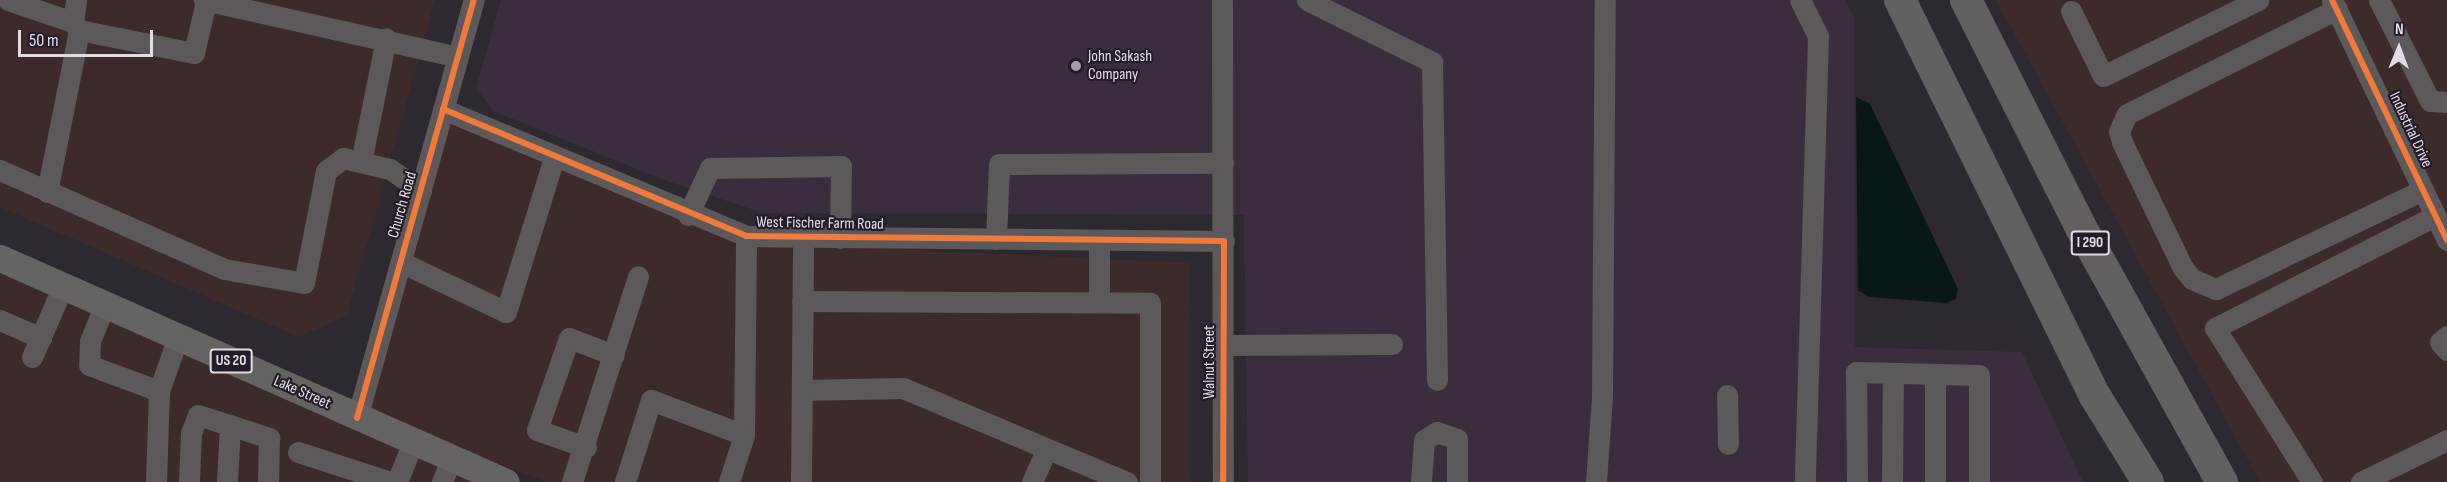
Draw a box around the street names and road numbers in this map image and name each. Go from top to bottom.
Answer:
street label: Industrial Drive [2384,89,2436,171]
street label: Church Road [384,170,422,240]
street label: West Fischer Farm Road [756,213,884,235]
road number: I 290 [2070,231,2110,255]
street label: Walnut Street [1200,325,1220,399]
road number: US 20 [208,349,254,373]
street label: Lake Street [270,372,334,414]

